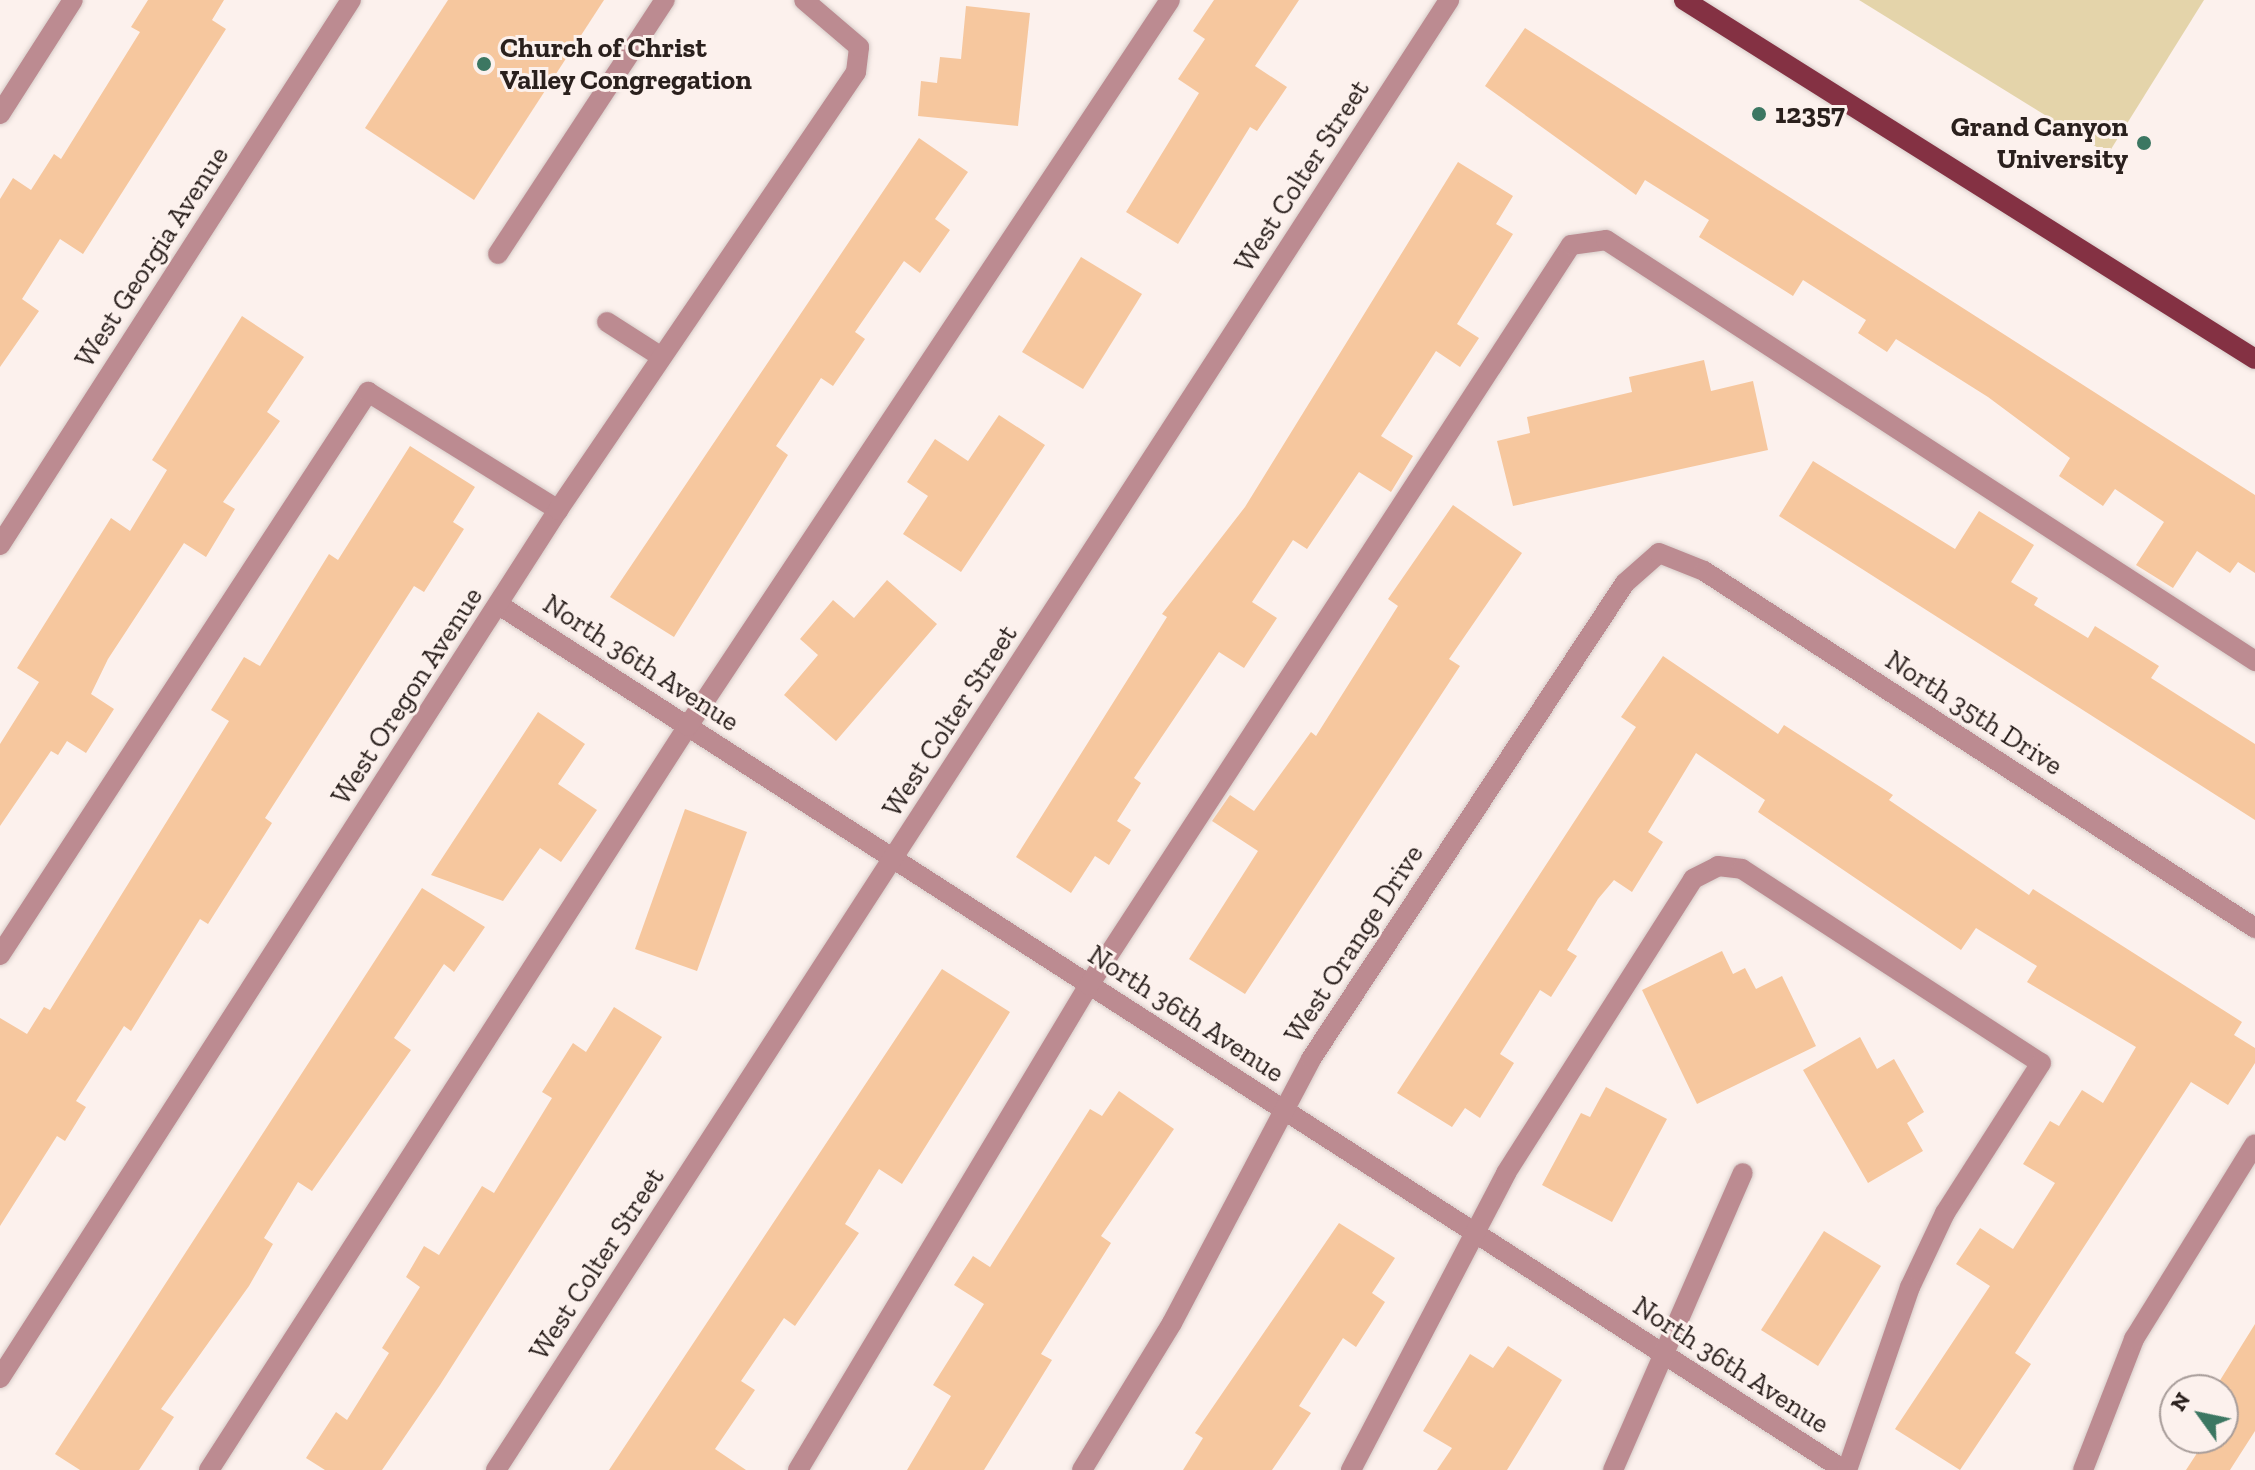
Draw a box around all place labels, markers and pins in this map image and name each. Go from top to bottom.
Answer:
place label: Church of Christ Valley Congregation [500,31,752,97]
marker: Church of Christ Valley Congregation [475,55,493,73]
place label: 12357 [1775,97,1845,131]
marker: 12357 [1750,105,1768,123]
place label: Grand Canyon University [1951,110,2128,176]
marker: Grand Canyon University [2135,134,2153,152]

